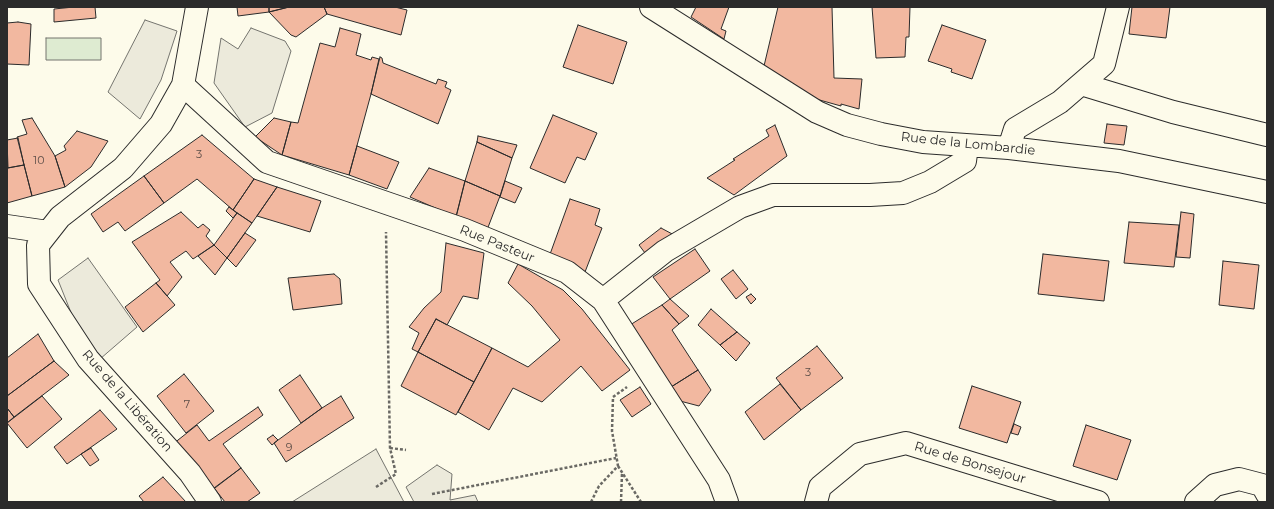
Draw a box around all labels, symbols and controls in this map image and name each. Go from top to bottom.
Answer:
street label: Rue de la Lombardie [900,129,1036,159]
house number: 3 [196,148,202,162]
house number: 10 [33,154,45,168]
street label: Rue Pasteur [457,222,537,266]
street label: Rue de la Libération [78,347,176,455]
house number: 3 [805,366,811,380]
house number: 7 [184,398,190,412]
street label: Rue de Bonsejour [912,439,1028,487]
house number: 9 [286,441,292,455]

